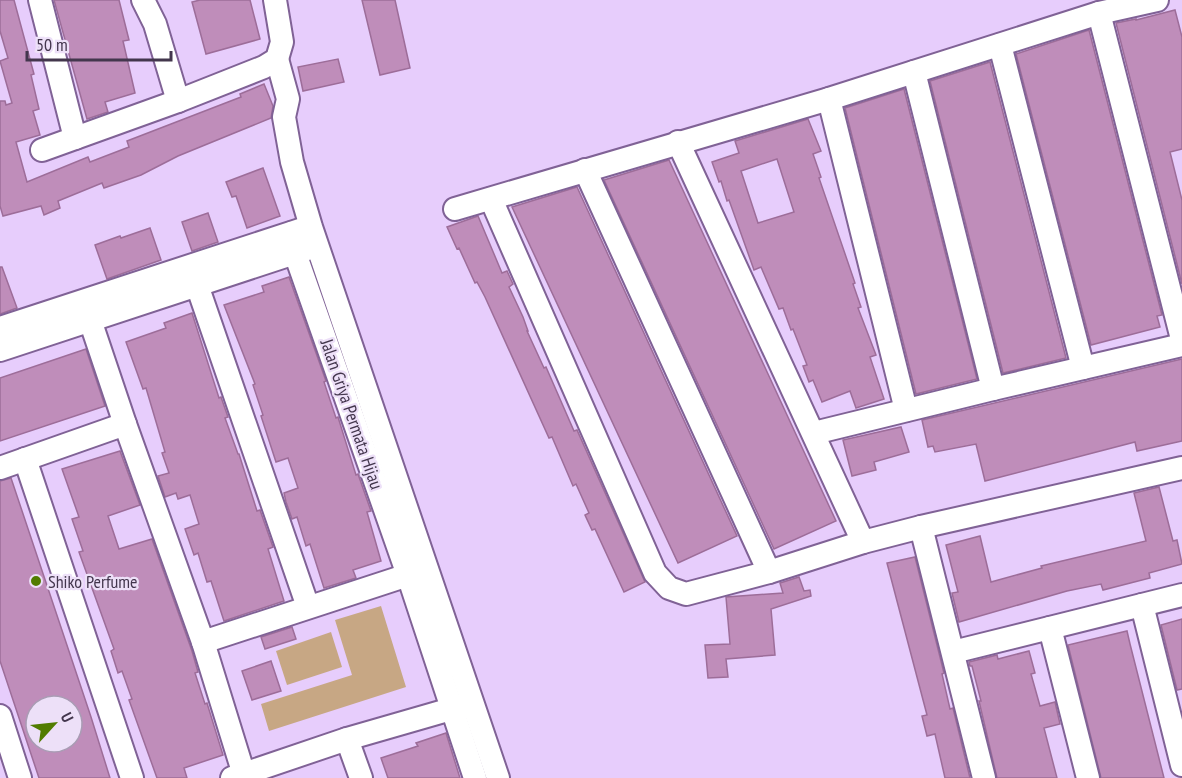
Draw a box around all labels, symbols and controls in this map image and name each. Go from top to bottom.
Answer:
scale bar [27,24,171,62]
text: 50 m [36,33,68,56]
street label: Jalan Griya Permata Hijau [315,335,388,492]
place label: Shiko Perfume [48,570,137,593]
marker: Shiko Perfume [29,574,43,588]
north arrow [24,694,84,754]
text: U [57,709,78,725]

